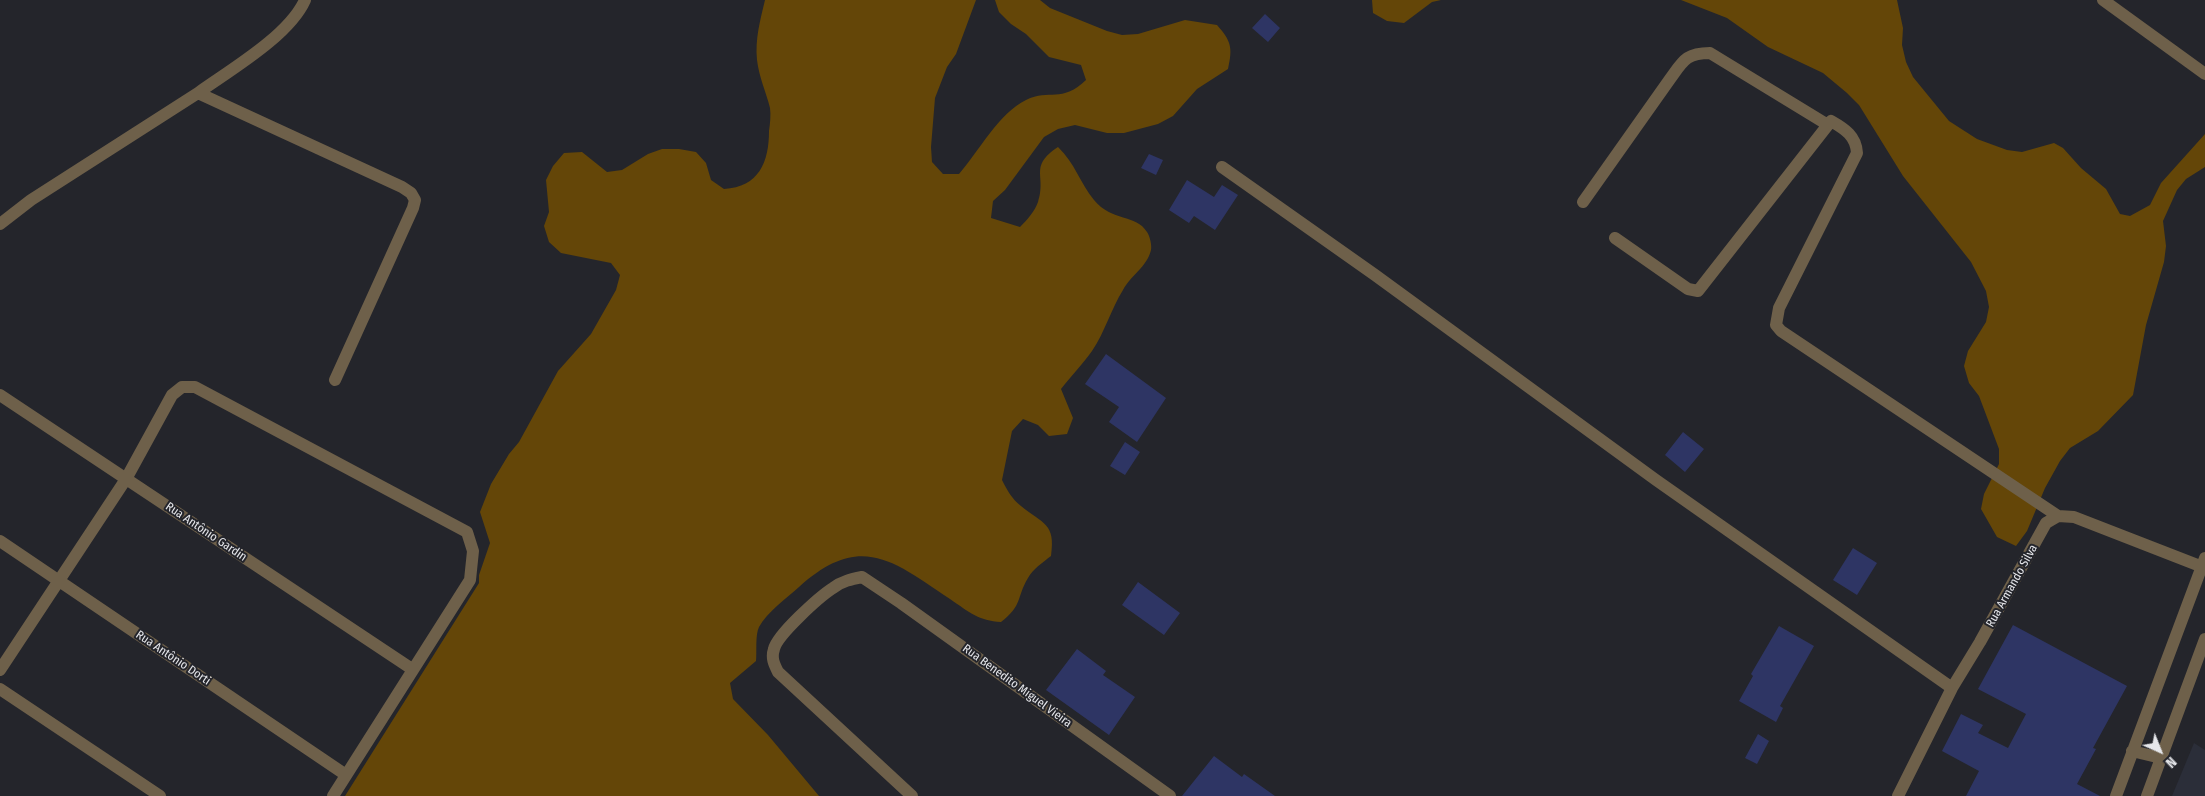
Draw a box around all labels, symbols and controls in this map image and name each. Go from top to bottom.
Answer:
street label: Rua Antônio Gardin [163,499,249,565]
street label: Rua Armando Silva [1983,542,2041,630]
street label: Rua Antônio Dorti [133,628,213,688]
street label: Rua Benedito Miguel Vieira [960,641,1074,731]
north arrow [2135,726,2185,776]
text: N [2162,753,2180,771]

